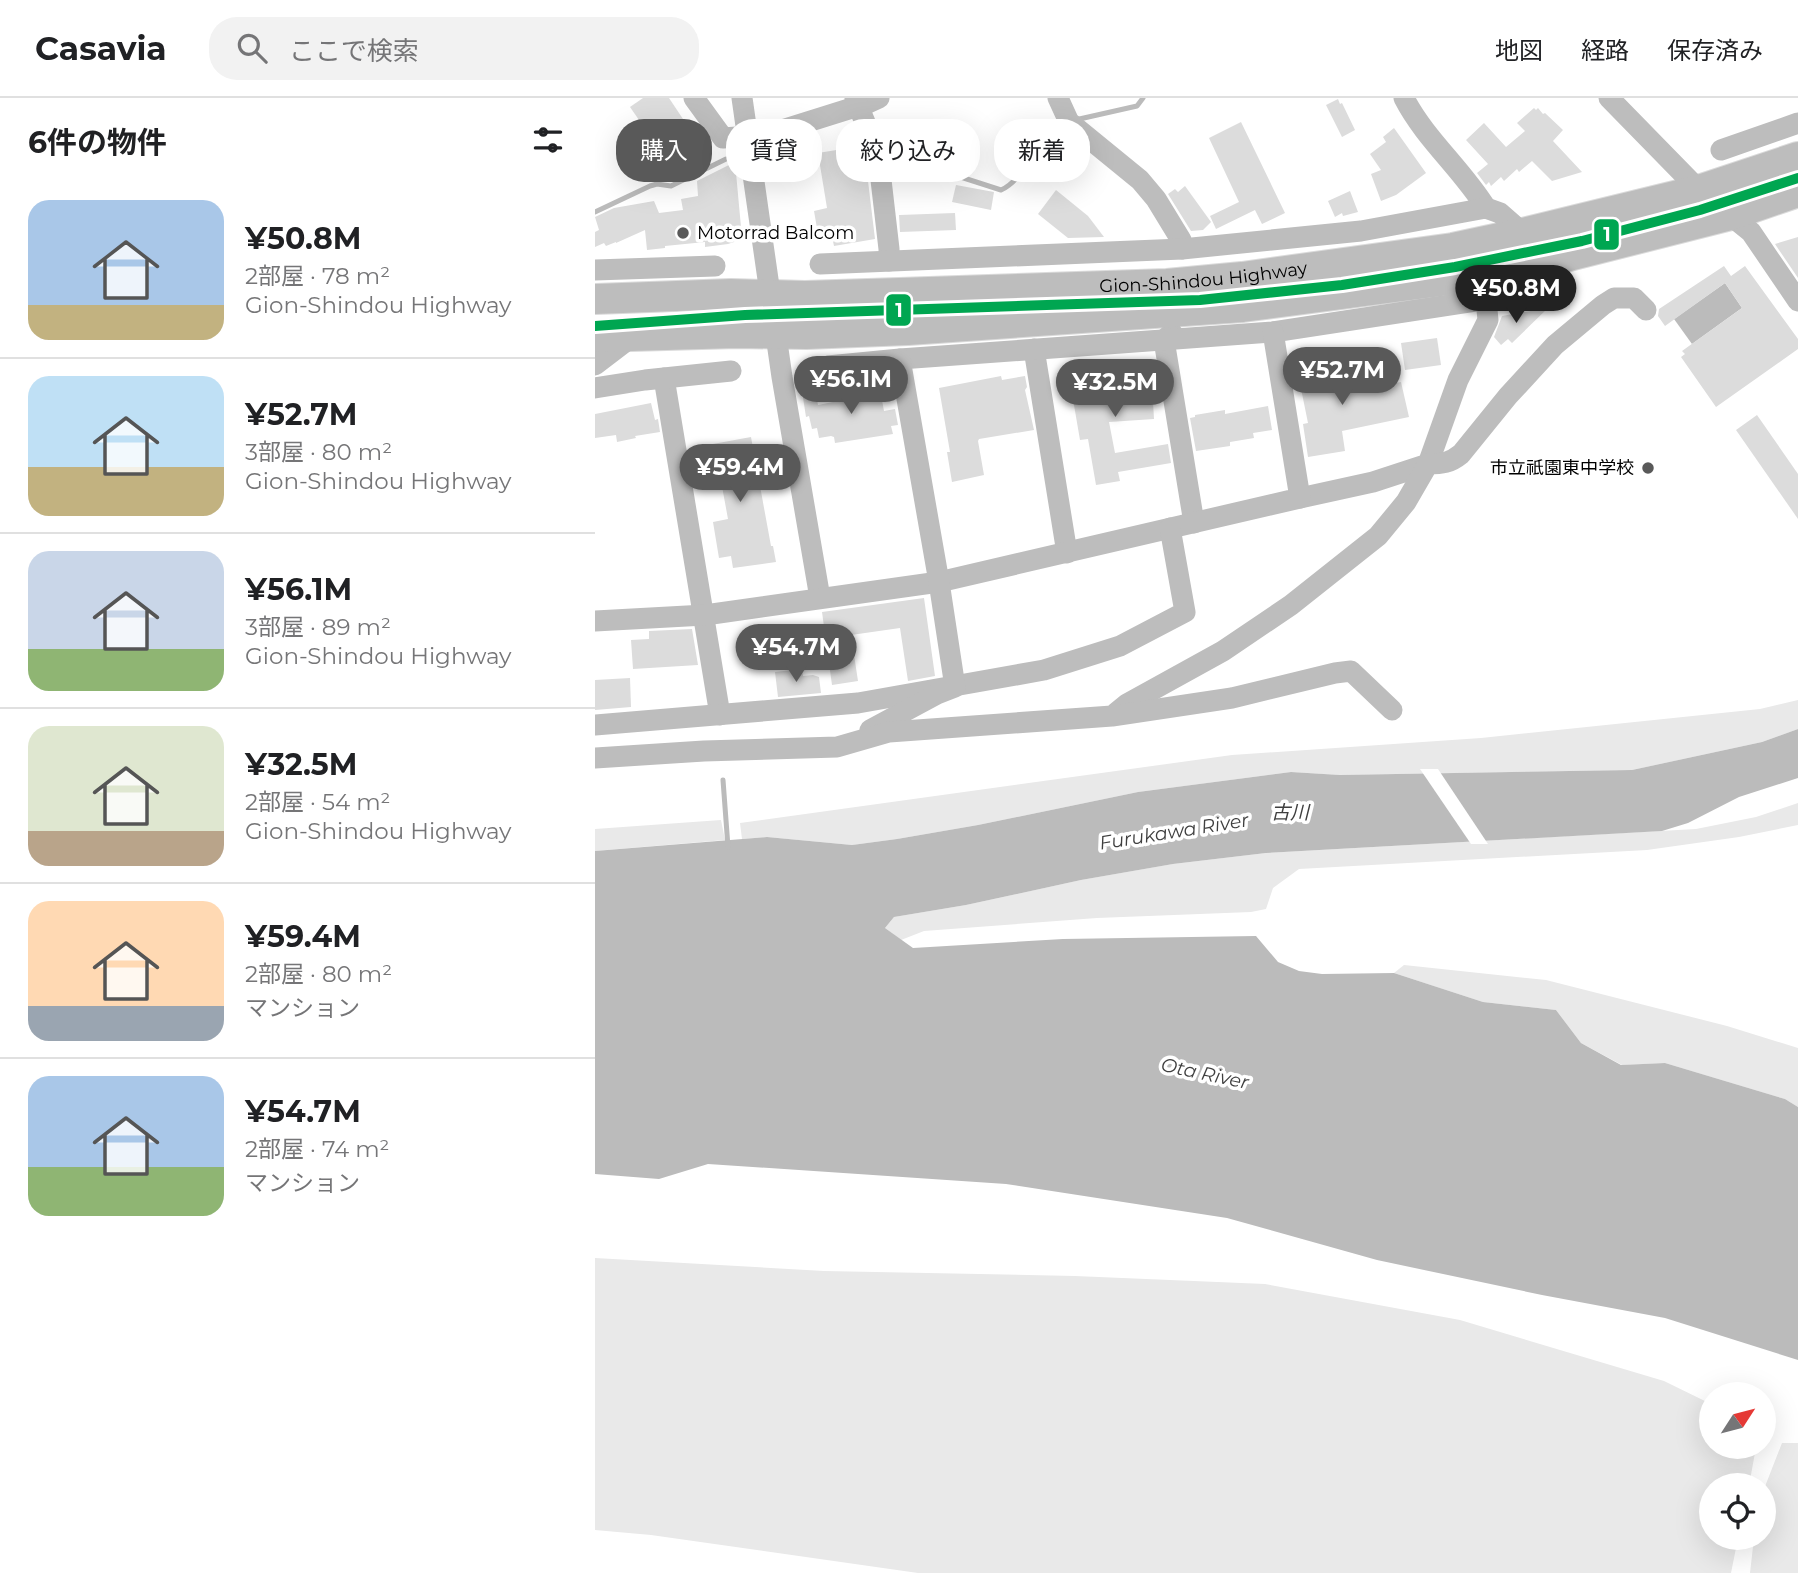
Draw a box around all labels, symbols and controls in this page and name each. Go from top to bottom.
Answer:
search box [209,17,699,80]
text: Casavia [35,28,167,68]
icon: search [233,29,271,67]
text: ここで検索 [289,35,419,67]
text: 地図 [1495,36,1543,65]
text: 経路 [1581,36,1629,65]
text: 保存済み [1667,36,1763,65]
chip: 購入 [616,119,712,182]
chip: 賃貸 [726,119,822,182]
chip: 絞り込み [836,119,980,182]
chip: 新着 [994,119,1090,182]
icon: filters [529,121,567,159]
text: 6件の物件 [28,124,167,161]
line badge: 1 [1593,218,1620,251]
text: ¥50.8M [245,220,362,257]
place label: Motorrad Balcom [697,222,854,244]
text: 1 [1603,223,1611,246]
marker: Motorrad Balcom [675,225,691,241]
icon: home [84,228,168,312]
street label: Gion-Shindou Highway [1099,257,1309,297]
text: 2部屋 · 78 m² [245,262,390,290]
pin: ¥50.8M [1459,266,1573,325]
text: ¥50.8M [1471,274,1561,302]
text: Gion-Shindou Highway [245,291,512,319]
line badge: 1 [885,293,912,327]
text: 1 [895,299,903,322]
pin: ¥52.7M [1285,348,1399,407]
pin: ¥56.1M [794,356,908,416]
text: ¥52.7M [1299,356,1385,384]
pin: ¥32.5M [1058,360,1172,419]
text: ¥56.1M [810,365,892,393]
text: ¥32.5M [1072,368,1158,396]
text: ¥52.7M [245,396,357,433]
icon: home [84,404,168,488]
text: 3部屋 · 80 m² [245,438,392,466]
pin: ¥59.4M [683,444,797,504]
text: ¥59.4M [696,453,784,481]
place label: 市立祇園東中学校 [1490,457,1634,479]
marker: 市立祇園東中学校 [1640,460,1656,476]
text: Gion-Shindou Highway [245,467,512,495]
text: ¥56.1M [245,571,352,608]
icon: home [84,579,168,663]
text: 3部屋 · 89 m² [245,613,391,641]
pin: ¥54.7M [739,624,853,684]
text: ¥54.7M [752,633,840,661]
text: Gion-Shindou Highway [245,642,512,670]
text: ¥32.5M [245,746,357,783]
icon: home [84,754,168,838]
text: 2部屋 · 54 m² [245,788,390,816]
water label: 古川 [1271,801,1311,824]
water label: Furukawa River [1098,808,1251,855]
text: Gion-Shindou Highway [245,817,512,845]
text: ¥59.4M [245,918,361,955]
icon: home [84,929,168,1013]
text: 2部屋 · 80 m² [245,960,392,988]
text: マンション [245,994,360,1022]
water label: Ota River [1159,1053,1251,1094]
text: ¥54.7M [245,1093,361,1130]
icon: home [84,1104,168,1188]
text: 2部屋 · 74 m² [245,1135,390,1163]
text: マンション [245,1169,360,1197]
north arrow [1699,1382,1776,1460]
map controls [1699,1382,1776,1550]
button: locate [1699,1473,1776,1550]

